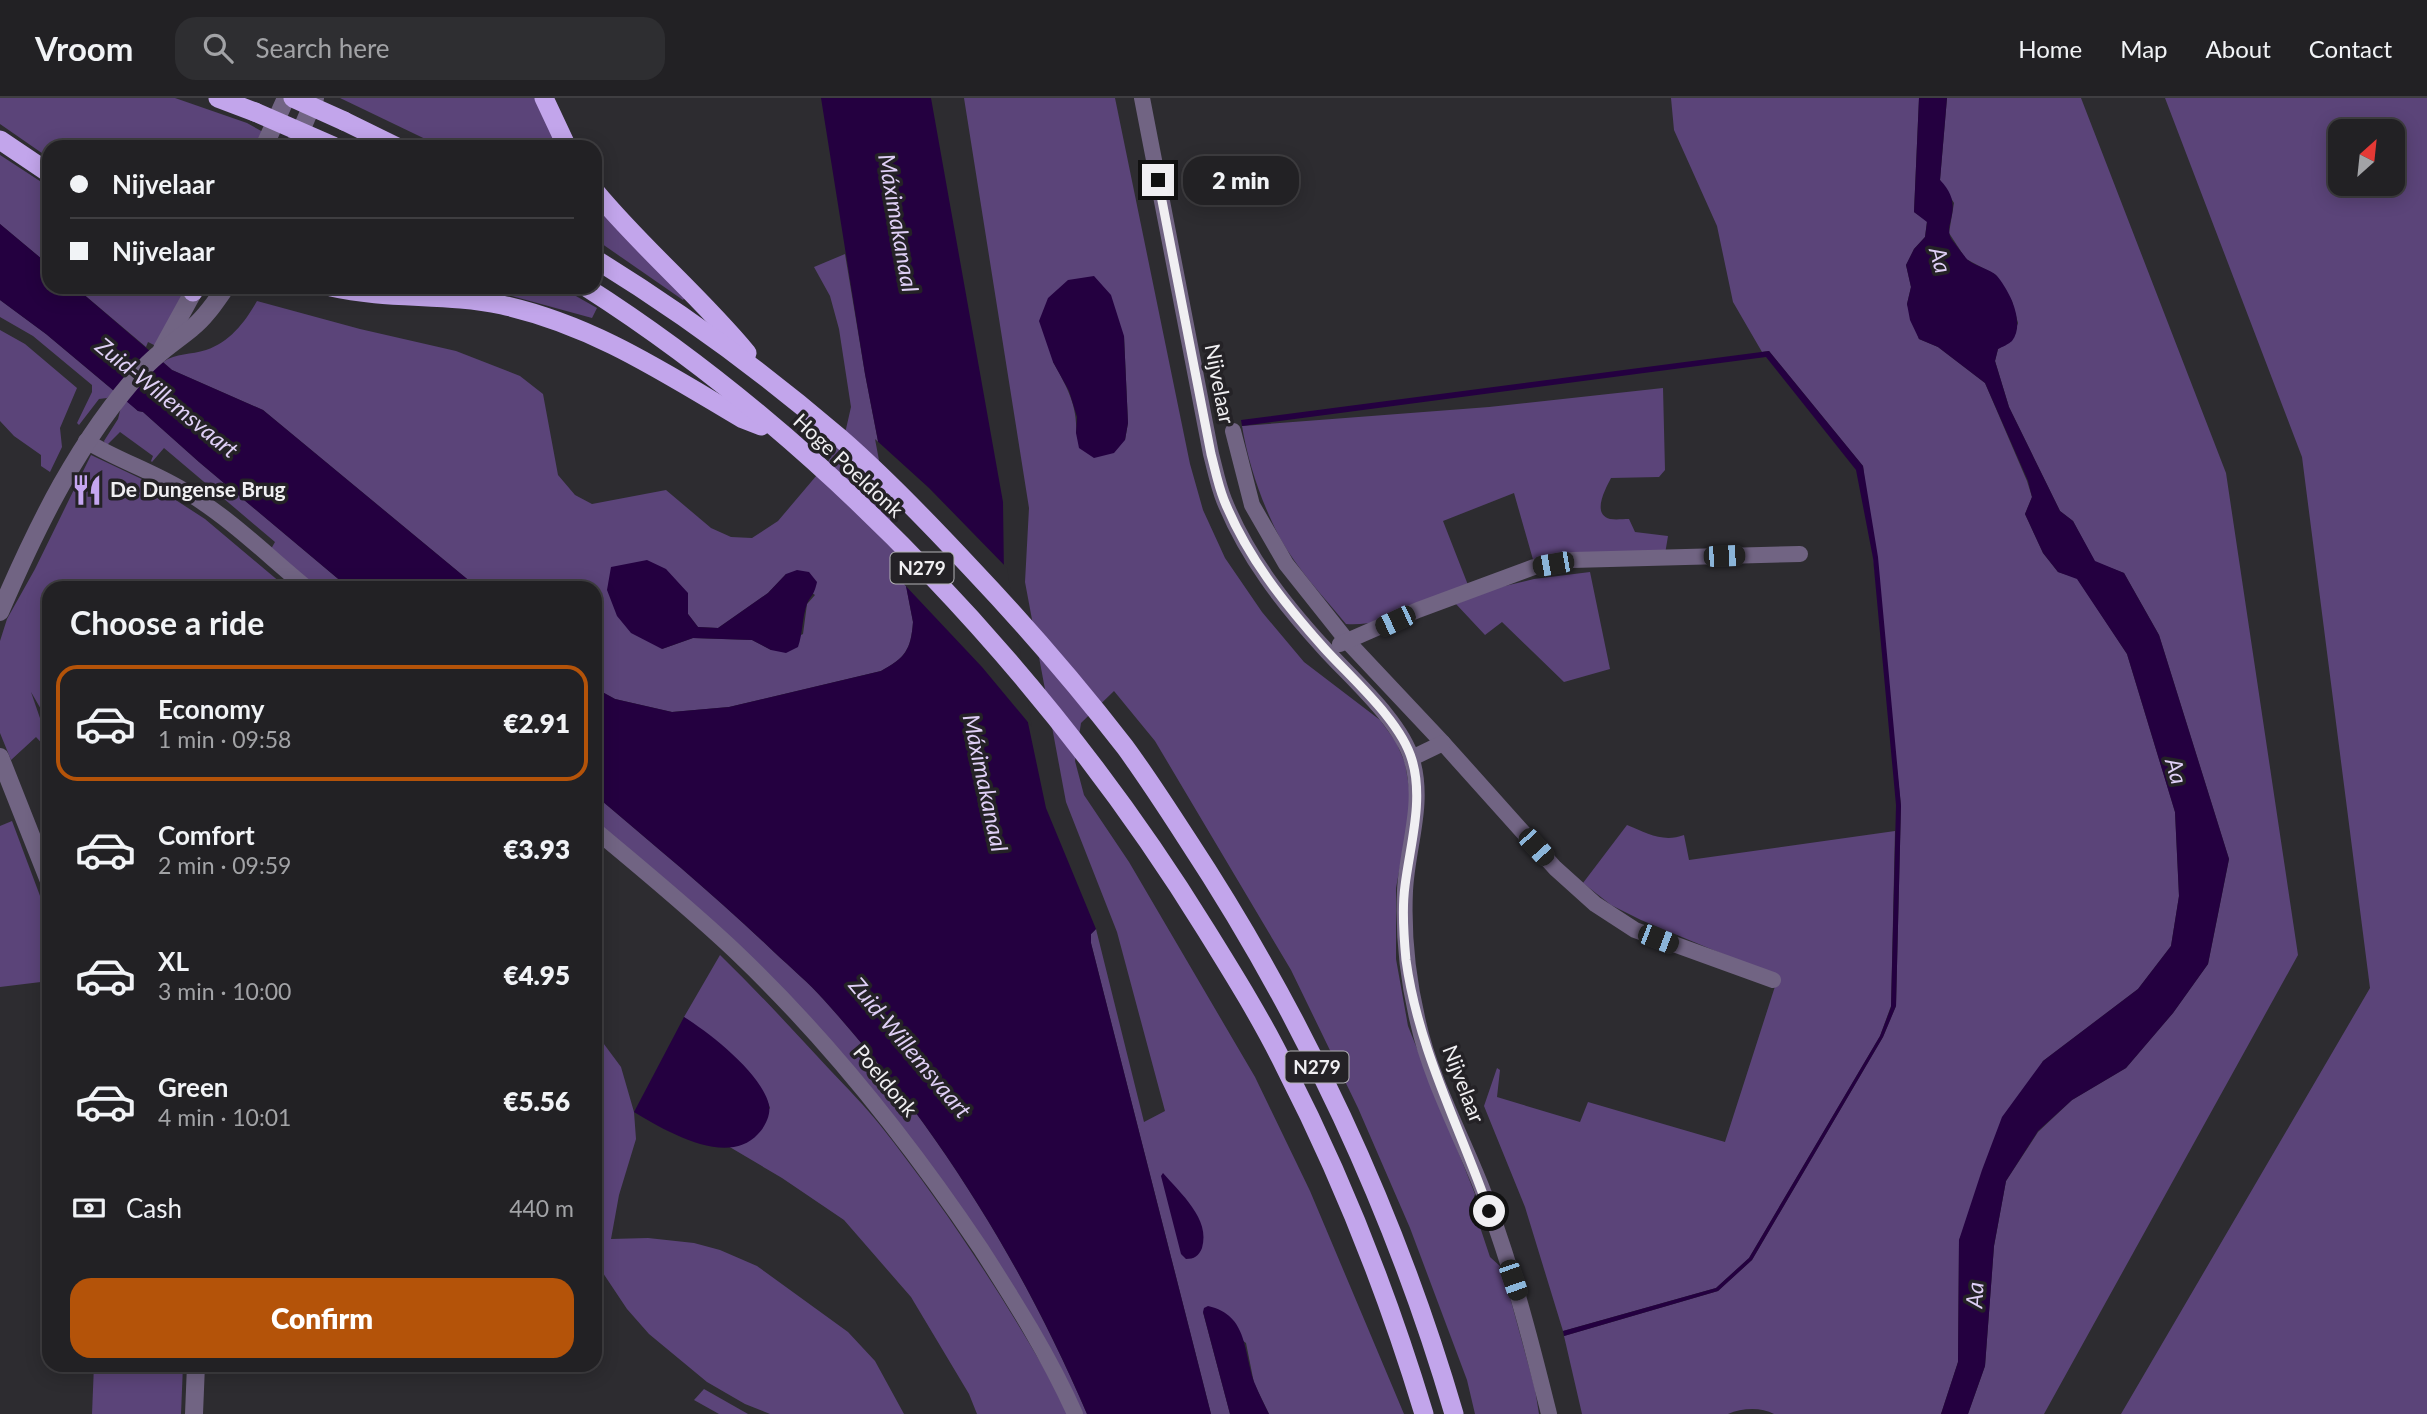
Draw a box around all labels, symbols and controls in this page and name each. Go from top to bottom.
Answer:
search box [175,17,665,80]
text: Vroom [35,28,133,68]
icon: search [199,29,237,67]
text: Search here [255,32,390,64]
text: Home [2018,34,2082,63]
text: Map [2120,34,2168,63]
text: About [2206,34,2271,63]
text: Contact [2309,34,2392,63]
north arrow [2328,119,2404,196]
map controls [2328,119,2405,196]
water label: Máximakanaal [873,151,925,294]
callout: 2 min [1182,155,1298,204]
route end [1142,164,1174,196]
text: 2 min [1212,166,1270,194]
text: Nijvelaar [112,168,215,200]
text: Nijvelaar [112,235,215,267]
water label: Aa [1924,242,1958,276]
water label: Zuid-Willemsvaart [90,331,245,463]
street label: Nijvelaar [1200,342,1241,426]
street label: Hoge Poeldonk [789,408,909,522]
restaurant icon: De Dungense Brug [70,473,104,507]
place label: De Dungense Brug [110,476,286,501]
car [1703,545,1746,567]
car [1531,550,1576,578]
road number: N279 [890,552,954,583]
text: Choose a ride [70,603,264,642]
car [1372,603,1419,639]
icon: car [74,692,137,755]
text: Economy [158,693,264,725]
text: €2.91 [503,707,570,739]
water label: Máximakanaal [958,711,1014,854]
text: 1 min · 09:58 [158,725,291,753]
water label: Aa [2160,753,2194,787]
icon: car [74,818,137,881]
text: Comfort [158,819,255,851]
car [1515,824,1558,870]
text: €3.93 [503,833,570,865]
text: 2 min · 09:59 [158,851,291,879]
car [1635,922,1682,956]
icon: car [74,944,137,1007]
text: XL [158,945,189,977]
text: €4.95 [503,959,570,991]
water label: Zuid-Willemsvaart [843,970,978,1124]
text: 3 min · 10:00 [158,977,291,1005]
street label: Poeldonk [849,1039,924,1121]
street label: Nijvelaar [1438,1041,1491,1126]
road number: N279 [1286,1051,1348,1082]
icon: car [74,1070,137,1133]
text: Green [158,1071,228,1103]
text: €5.56 [503,1085,570,1117]
text: 4 min · 10:01 [158,1103,291,1131]
icon: cash [70,1189,108,1227]
text: Cash [126,1192,182,1224]
text: 440 m [509,1194,574,1222]
route start [1473,1195,1505,1227]
car [1497,1257,1530,1303]
button: Confirm [70,1278,574,1358]
water label: Aa [1959,1281,1989,1310]

